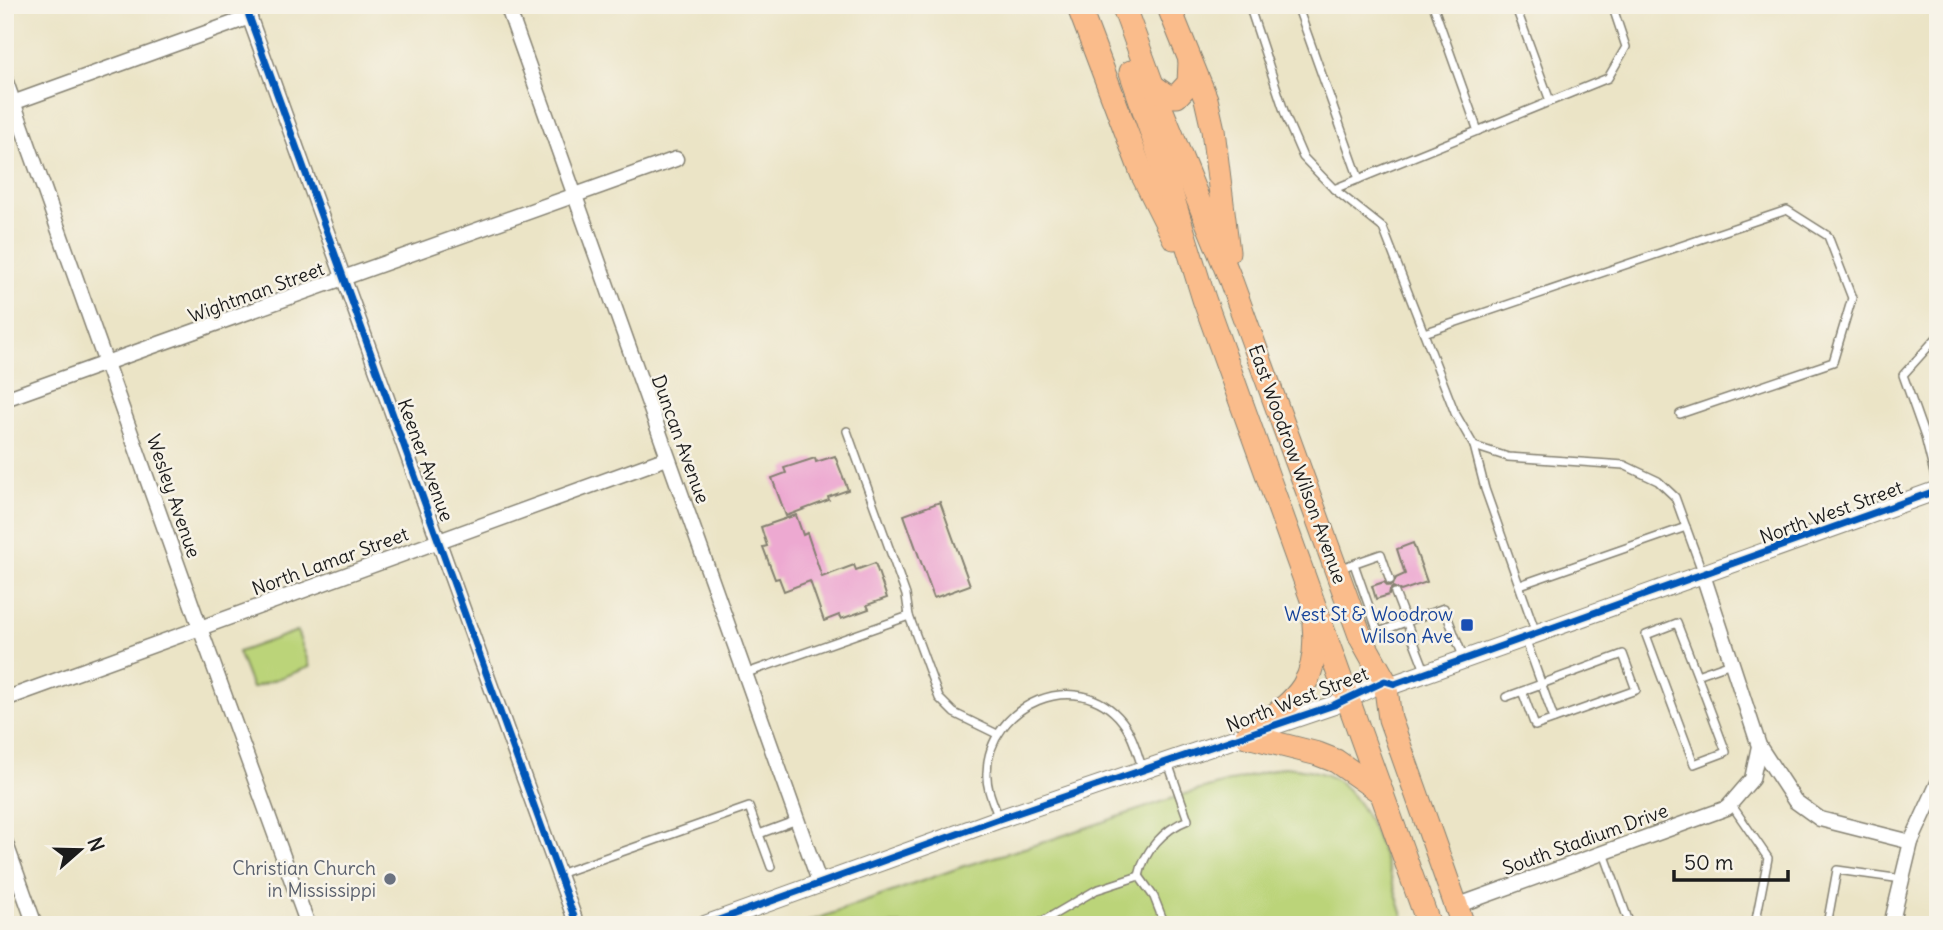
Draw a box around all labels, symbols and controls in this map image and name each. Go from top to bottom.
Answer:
street label: Wightman Street [185,256,327,328]
street label: East Woodrow Wilson Avenue [1244,341,1352,587]
street label: Duncan Avenue [647,371,715,507]
street label: Keener Avenue [393,395,459,525]
street label: Wesley Avenue [142,431,206,561]
street label: North West Street [1756,475,1906,549]
street label: North Lamar Street [248,522,412,600]
place label: West St & Woodrow Wilson Ave [1284,602,1453,648]
marker: West St & Woodrow Wilson Ave [1459,617,1475,633]
street label: North West Street [1223,661,1371,737]
street label: South Stadium Drive [1499,798,1671,880]
north arrow [46,814,116,884]
text: N [82,834,109,854]
scale bar [1674,839,1787,883]
text: 50 m [1684,849,1733,876]
place label: Christian Church in Mississippi [232,856,376,902]
marker: Christian Church in Mississippi [382,871,398,887]

